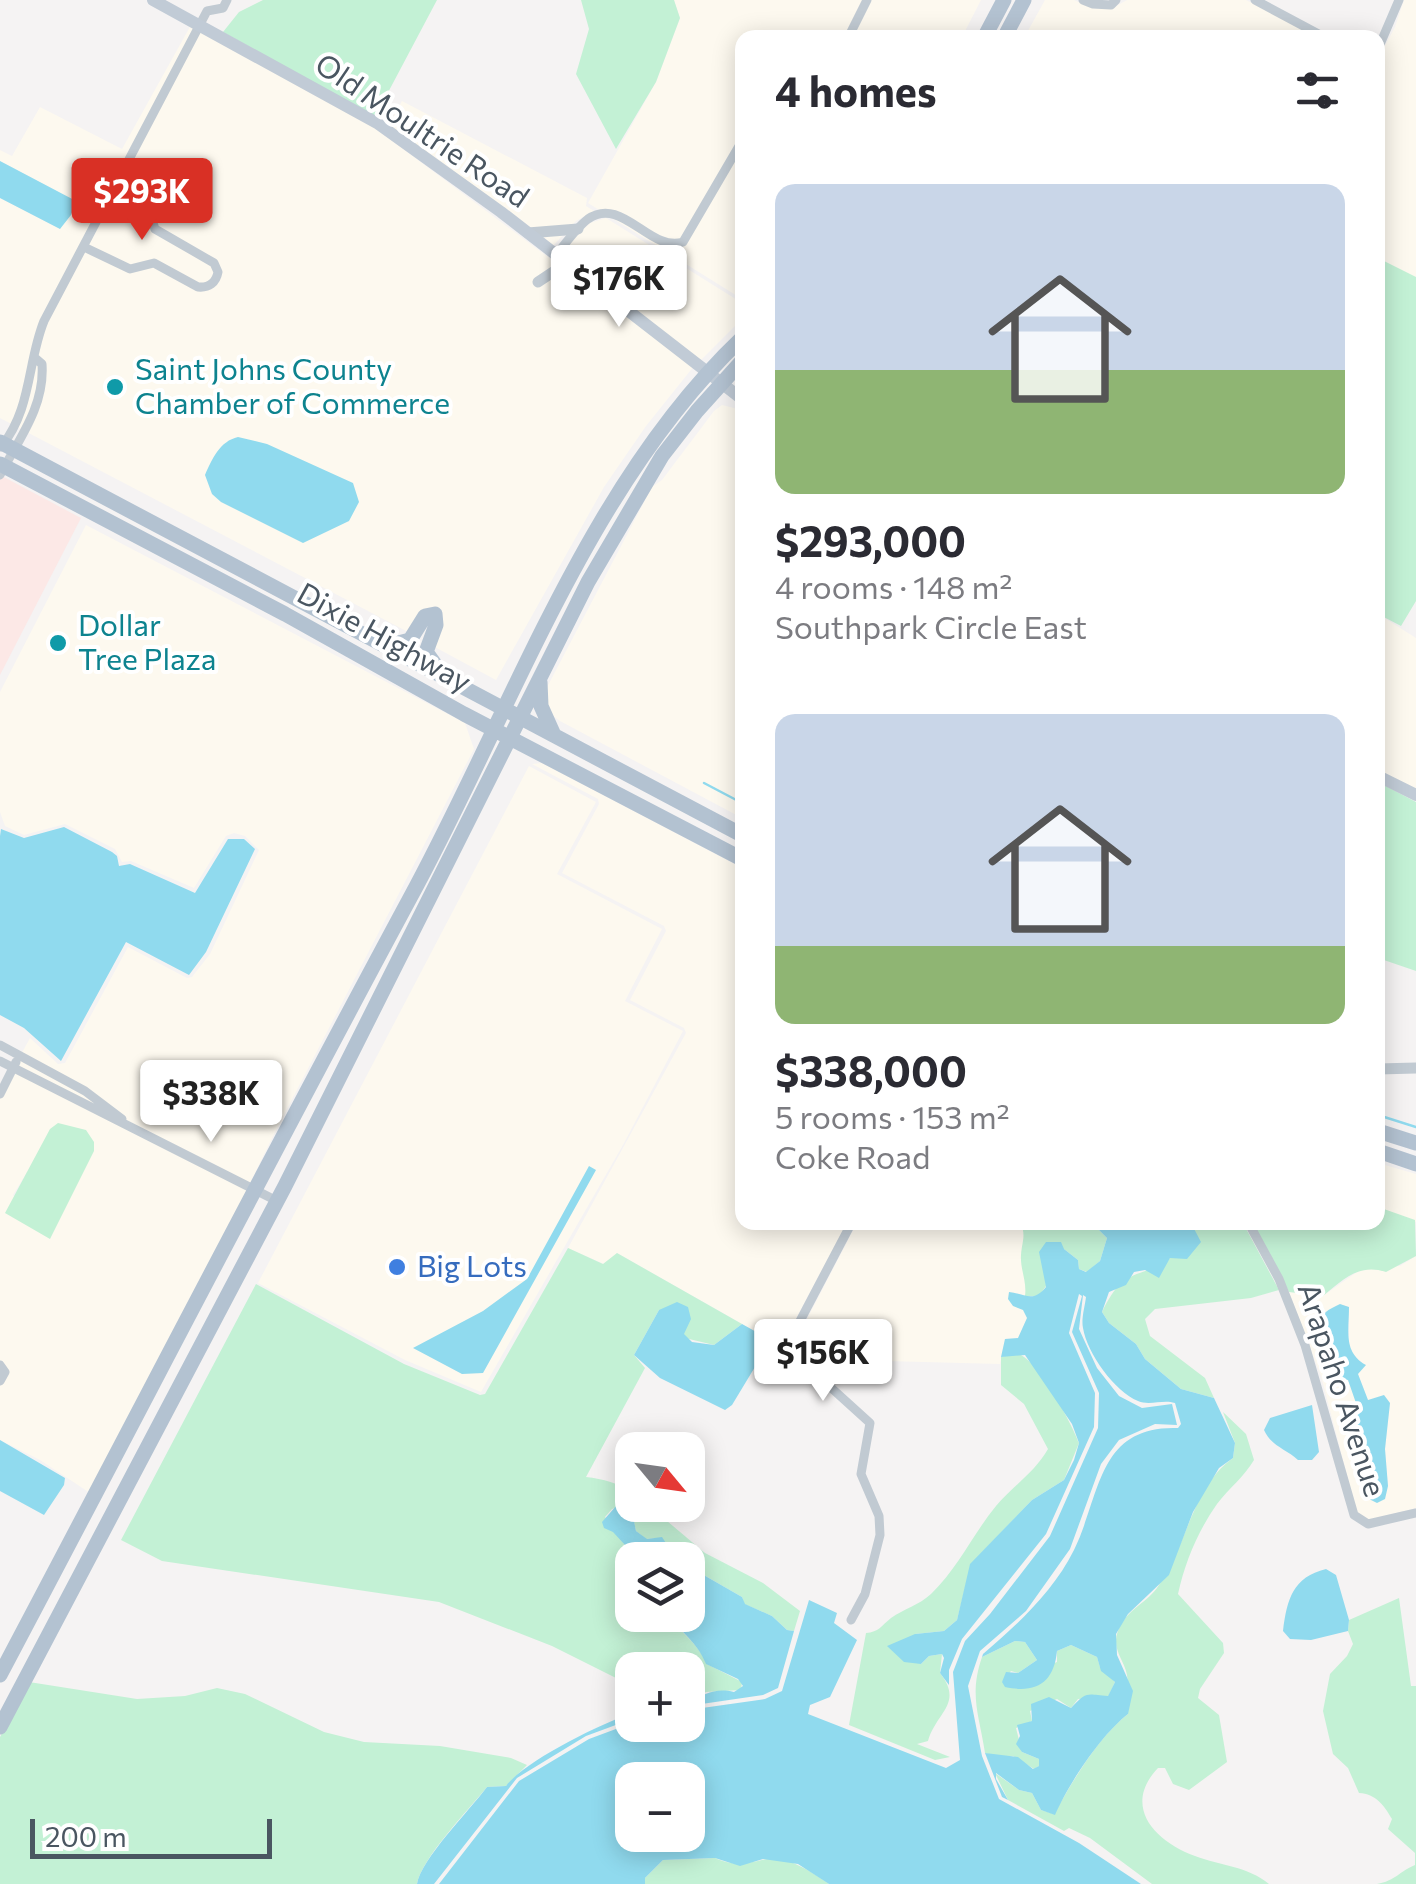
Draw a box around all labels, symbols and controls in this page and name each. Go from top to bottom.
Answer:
street label: Old Moultrie Road [310,44,537,214]
icon: filters [1290,63,1345,118]
text: 4 homes [775,64,937,116]
pin: $293K [72,158,212,243]
text: $293K [94,170,190,210]
pin: $176K [549,245,689,330]
icon: home [970,249,1150,429]
text: $176K [573,257,665,297]
place label: Saint Johns County Chamber of Commerce [135,349,450,420]
marker: Saint Johns County Chamber of Commerce [104,376,126,398]
text: $293,000 [775,514,966,566]
text: 4 rooms · 148 m² [775,566,1012,606]
street label: Dixie Highway [292,573,479,699]
place label: Dollar Tree Plaza [78,605,216,676]
text: Southpark Circle East [775,606,1087,646]
marker: Dollar Tree Plaza [47,632,69,654]
icon: home [970,779,1150,959]
text: $338,000 [775,1044,967,1096]
pin: $338K [141,1060,281,1145]
text: $338K [162,1072,260,1112]
text: 5 rooms · 153 m² [775,1096,1010,1136]
text: Coke Road [775,1136,930,1176]
place label: Big Lots [417,1246,527,1283]
marker: Big Lots [386,1256,408,1278]
street label: Arapaho Avenue [1291,1278,1395,1501]
pin: $156K [753,1319,893,1404]
text: $156K [776,1331,870,1371]
north arrow [615,1432,705,1522]
map controls [615,1432,705,1852]
button: layers [615,1542,705,1632]
button: + [615,1652,705,1742]
button: − [615,1762,705,1852]
scale bar [30,1814,272,1858]
text: 200 m [45,1819,127,1853]

